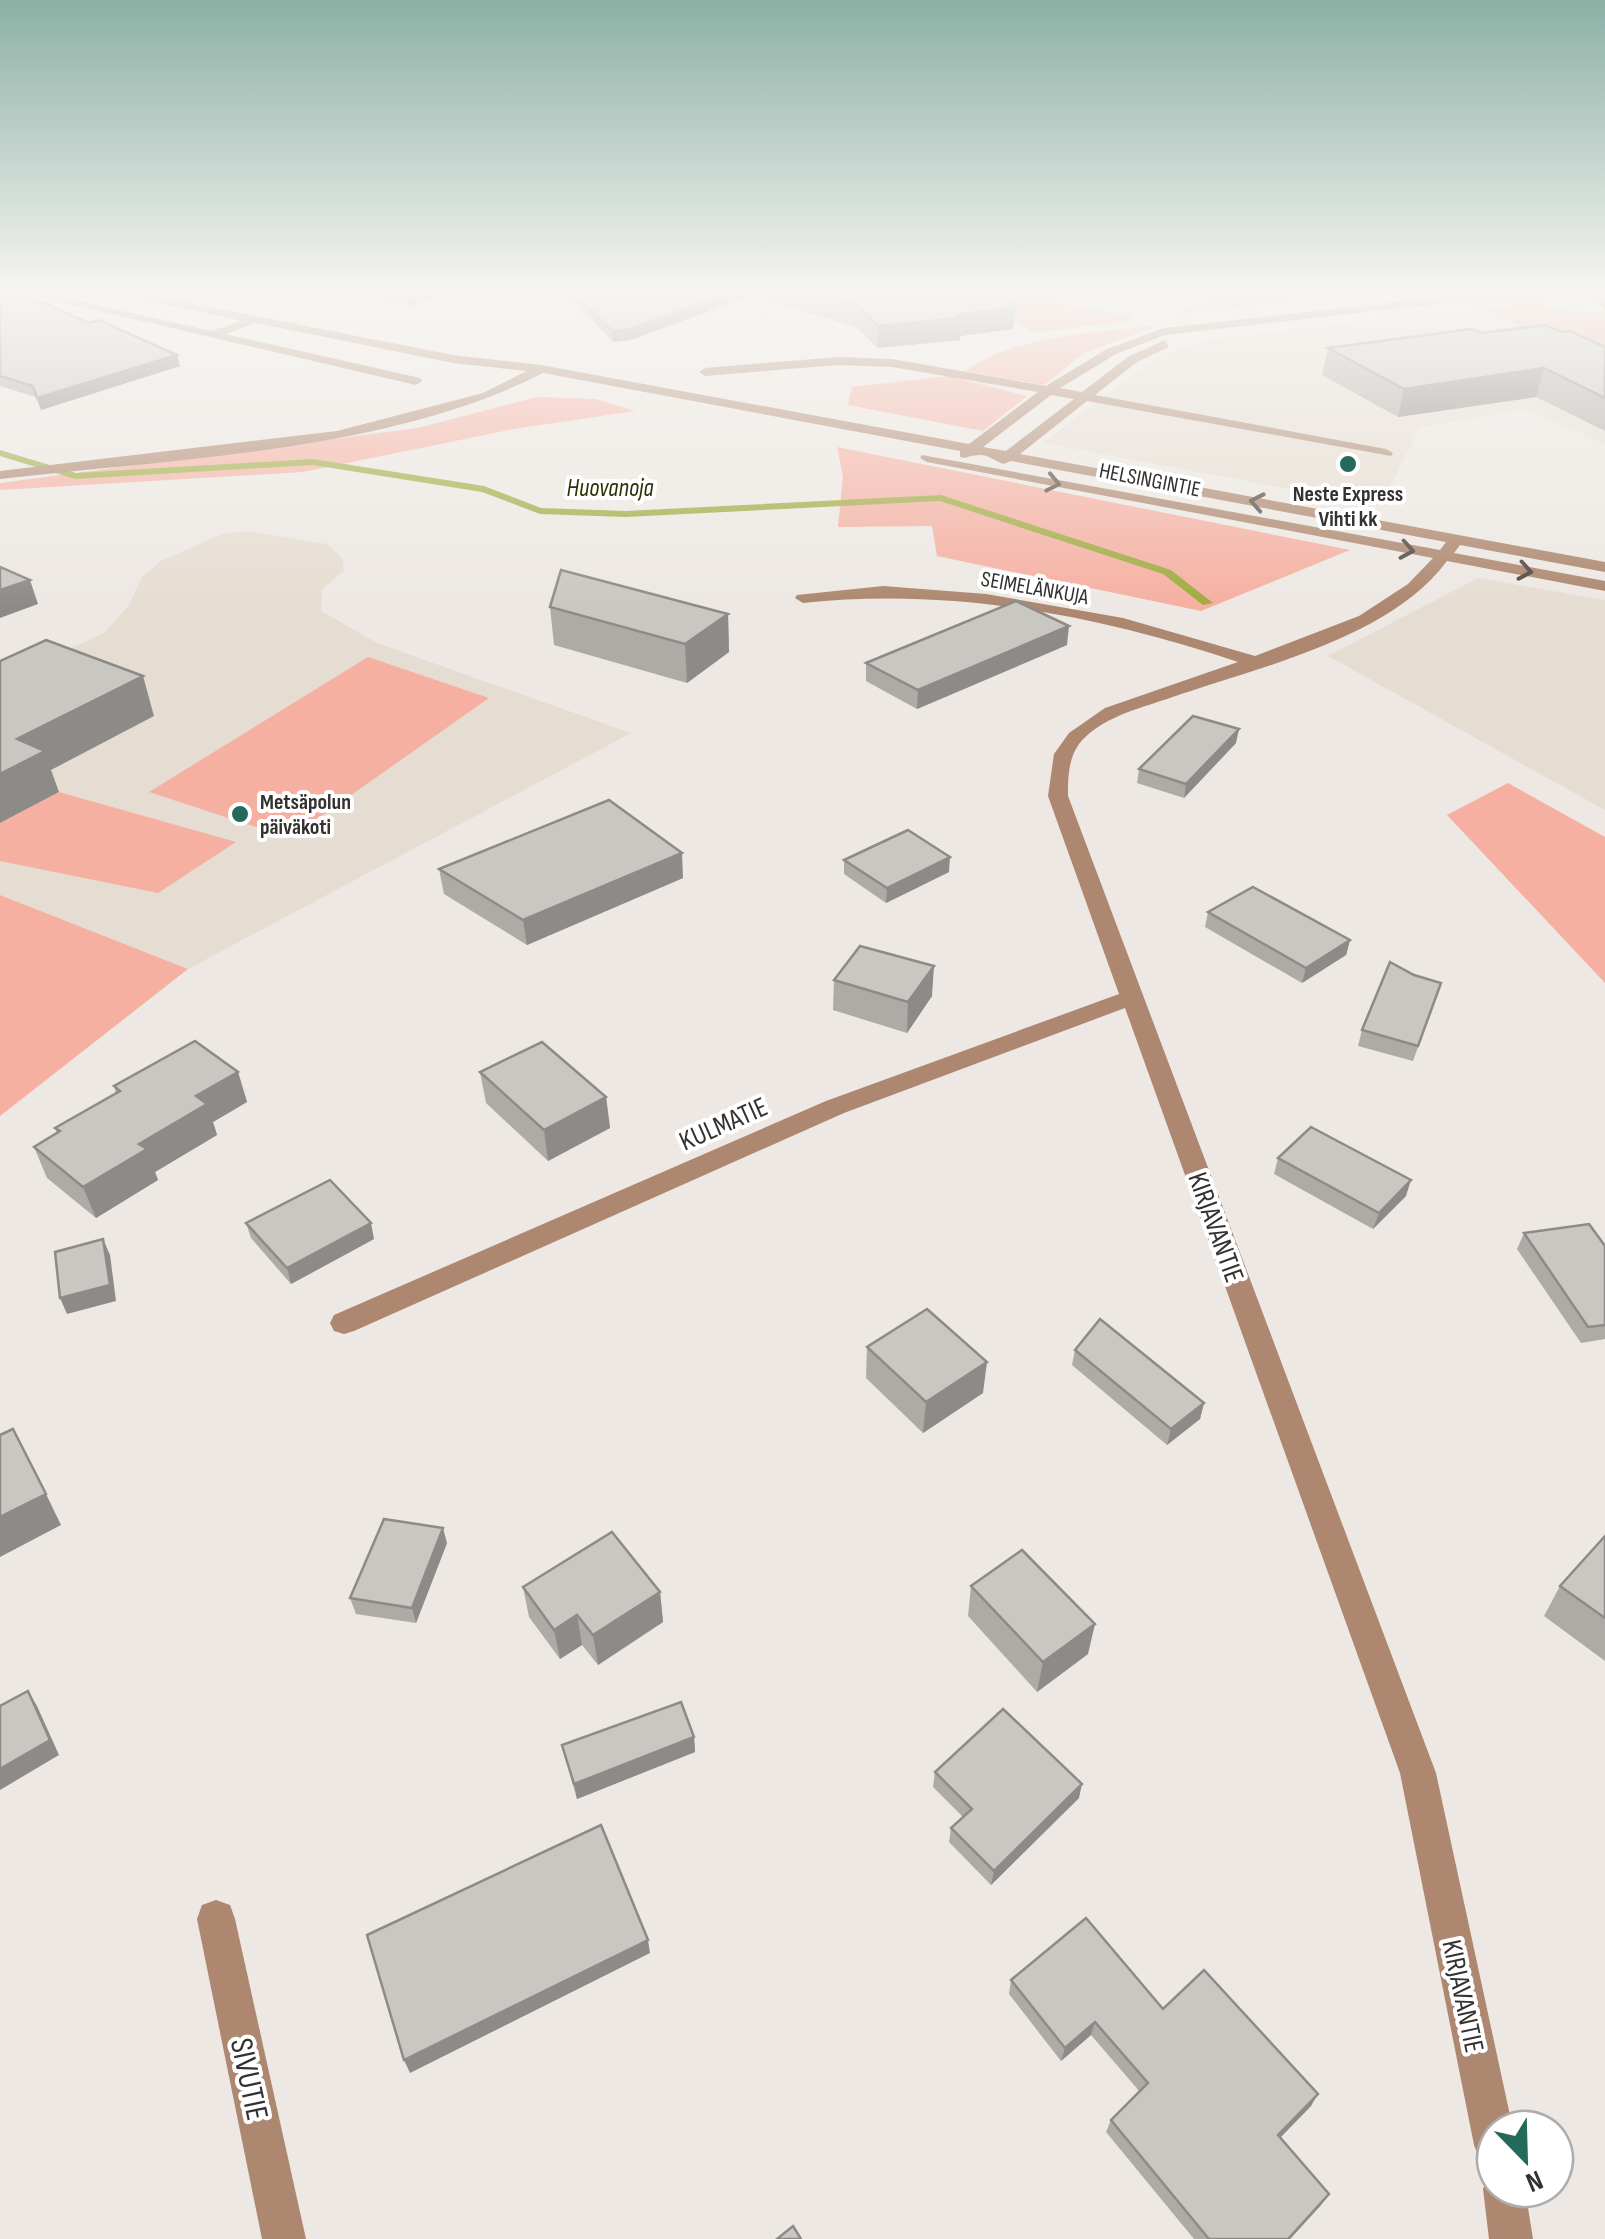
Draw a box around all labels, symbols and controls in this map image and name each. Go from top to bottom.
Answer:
marker: Neste Express Vihti kk [1337,453,1359,475]
street label: HELSINGINTIE [1097,457,1203,504]
one-way arrow [1045,472,1062,493]
water label: Huovanoja [566,473,654,504]
place label: Neste Express Vihti kk [1293,481,1403,533]
one-way arrow [1249,492,1265,513]
one-way arrow [1399,539,1415,560]
one-way arrow [1516,560,1533,581]
street label: SEIMELÄNKUJA [979,566,1091,611]
place label: Metsäpolun päiväkoti [260,789,351,841]
marker: Metsäpolun päiväkoti [229,803,251,825]
street label: KULMATIE [674,1090,773,1158]
street label: KIRJAVANTIE [1180,1168,1251,1287]
street label: KIRJAVANTIE [1434,1937,1491,2056]
street label: SIVUTIE [221,2035,276,2124]
north arrow [1475,2109,1575,2209]
text: N [1521,2163,1548,2199]

